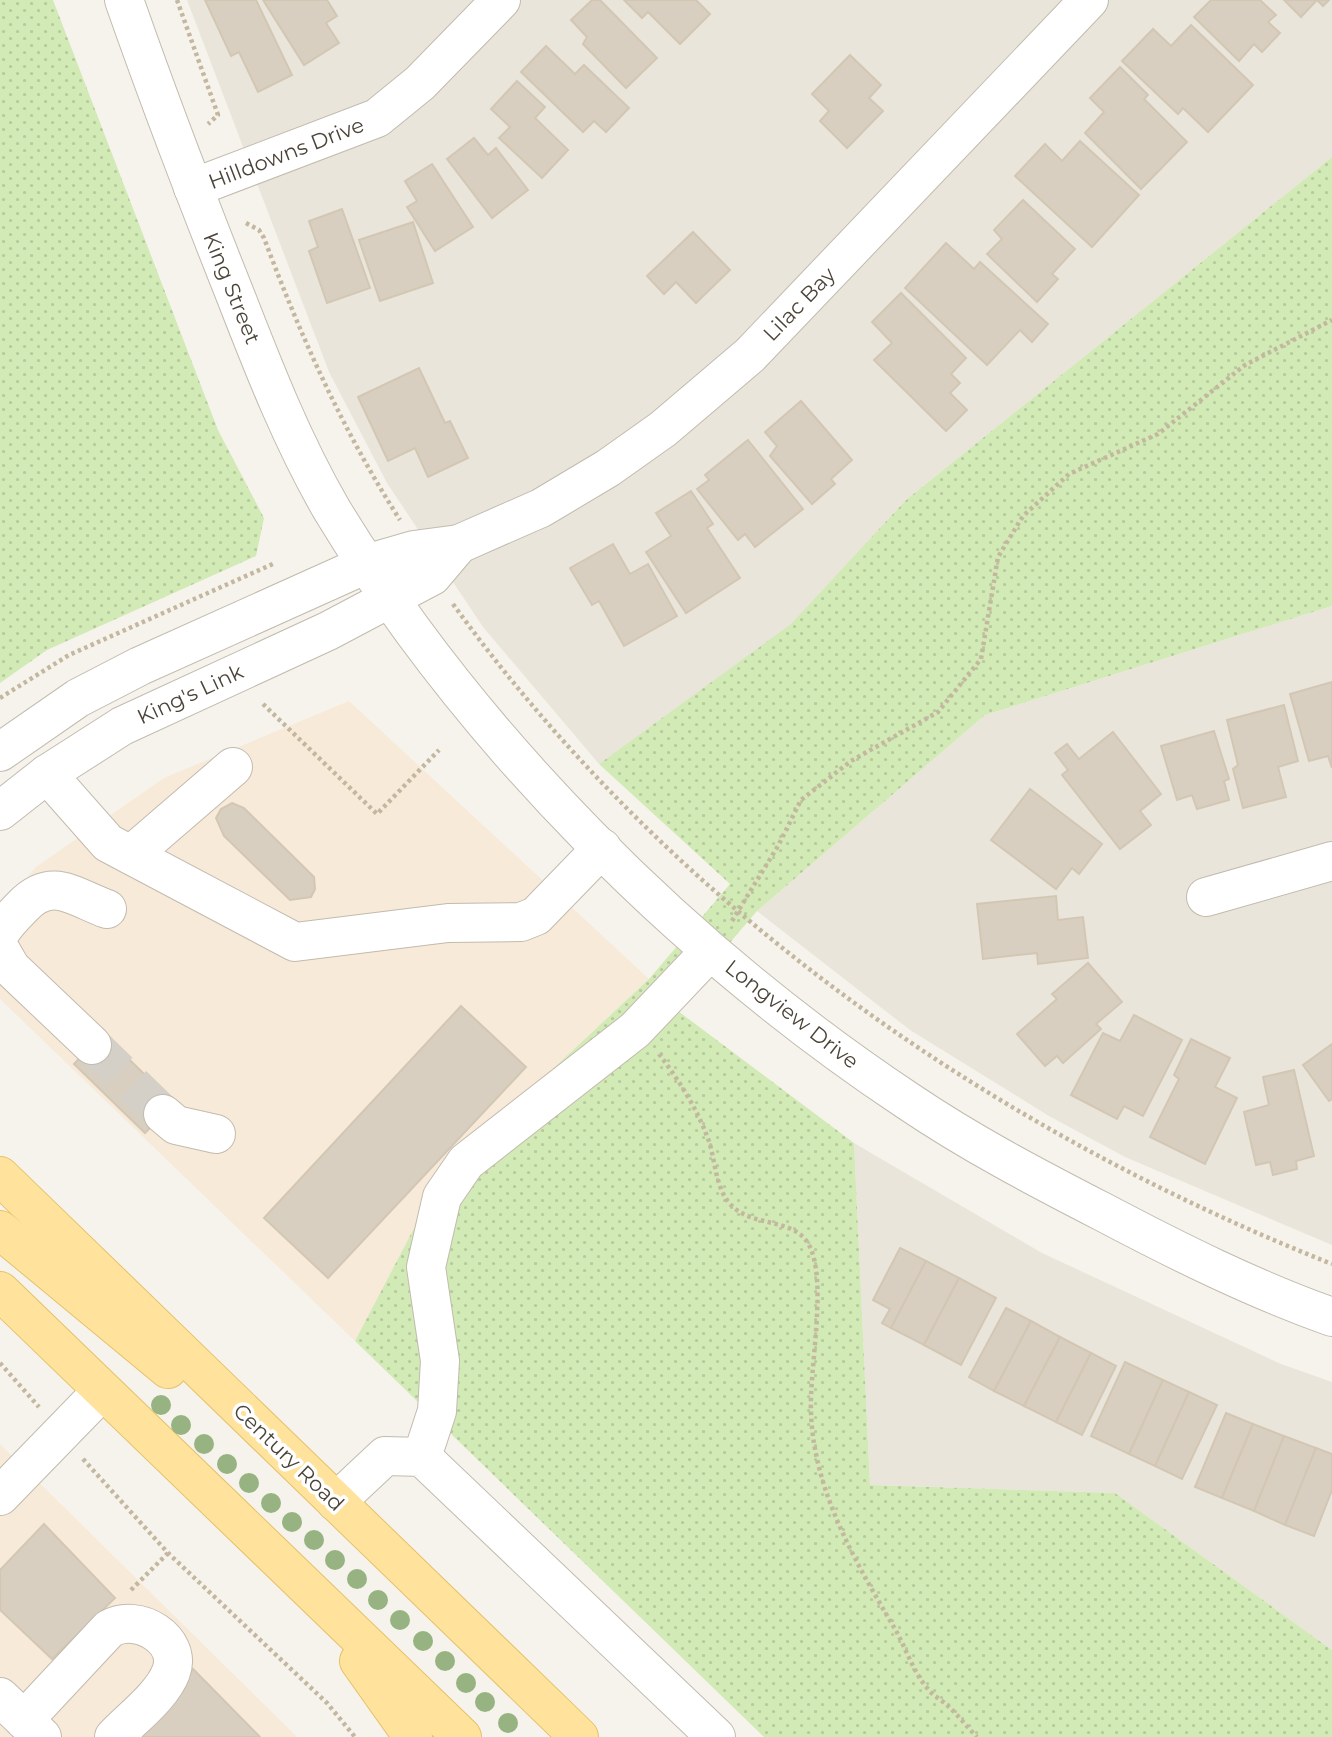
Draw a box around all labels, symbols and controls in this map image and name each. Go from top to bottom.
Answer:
street label: Hilldowns Drive [205,112,367,194]
street label: King Street [198,229,266,347]
street label: Lilac Bay [758,262,841,346]
street label: King's Link [133,658,247,729]
street label: Longview Drive [720,954,864,1074]
street label: Century Road [229,1398,349,1516]

